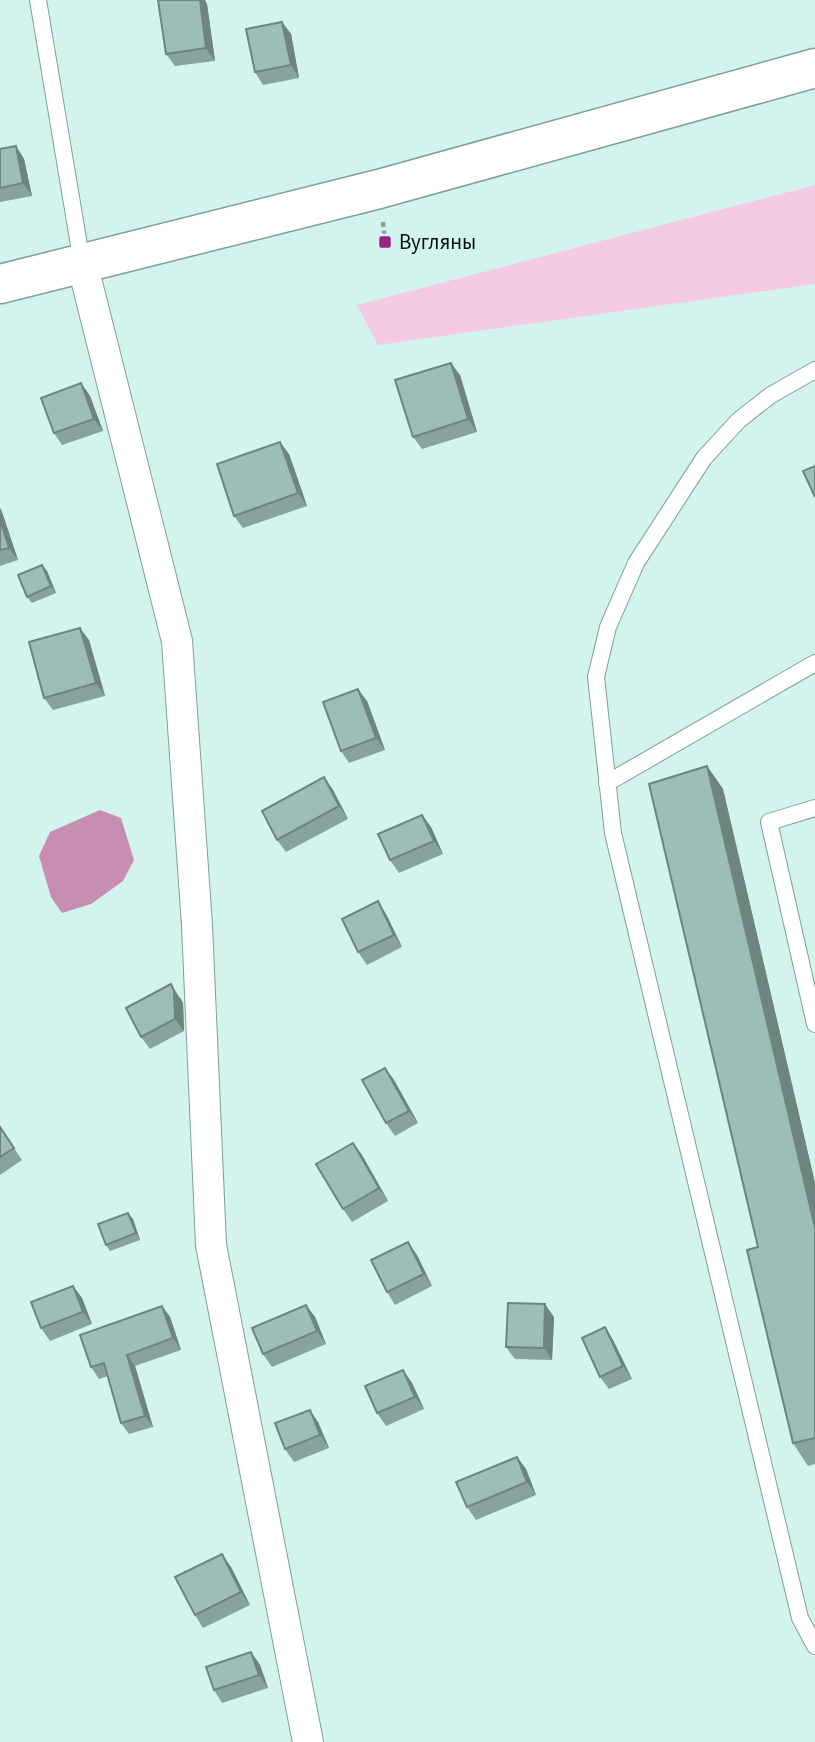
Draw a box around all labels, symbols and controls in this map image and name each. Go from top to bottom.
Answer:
place label: Вугляны [399,227,476,257]
marker: Вугляны [377,234,393,250]

